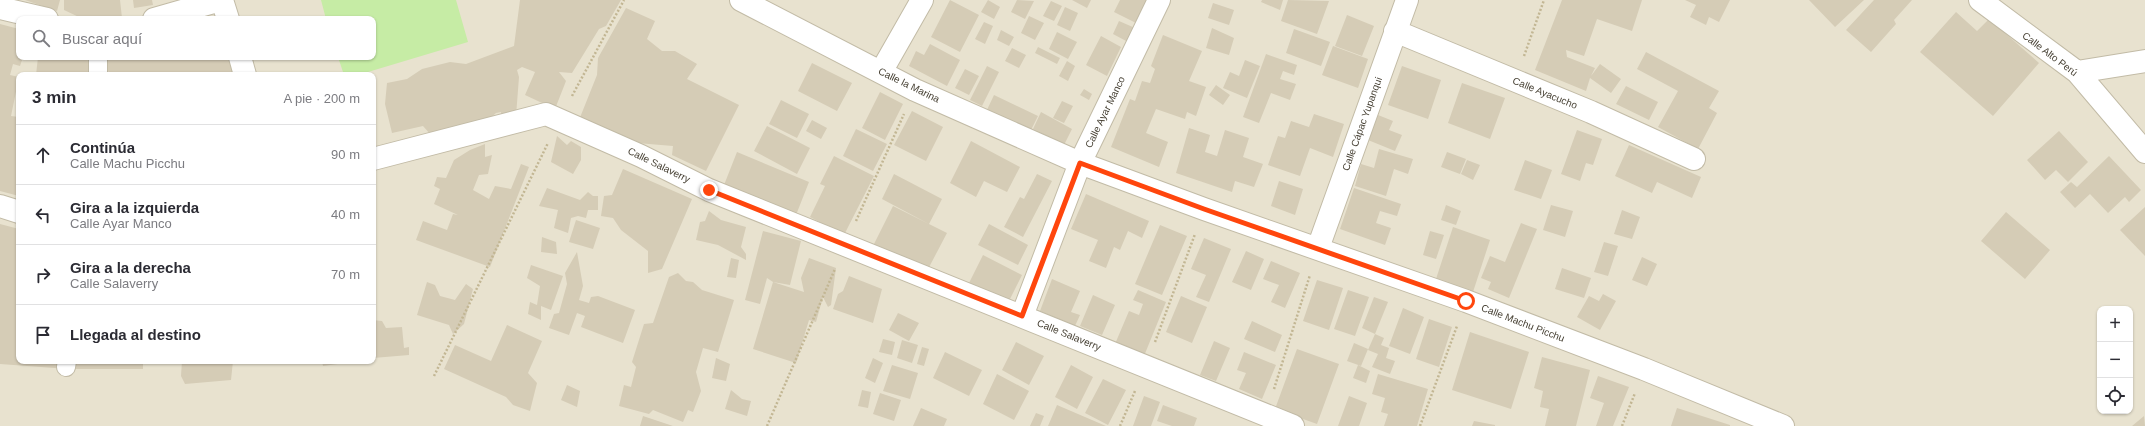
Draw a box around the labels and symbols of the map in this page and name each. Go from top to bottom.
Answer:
street label: Calle Alto Perú [2020,30,2080,78]
street label: Calle la Marina [877,65,942,105]
street label: Calle Ayar Manco [1083,74,1127,150]
street label: Calle Ayacucho [1511,75,1579,111]
street label: Calle Cápac Yupanqui [1340,76,1384,172]
street label: Calle Salaverry [626,145,692,185]
route end [700,181,718,199]
route start [1457,292,1475,310]
street label: Calle Machu Picchu [1480,302,1566,344]
street label: Calle Salaverry [1036,317,1102,353]

